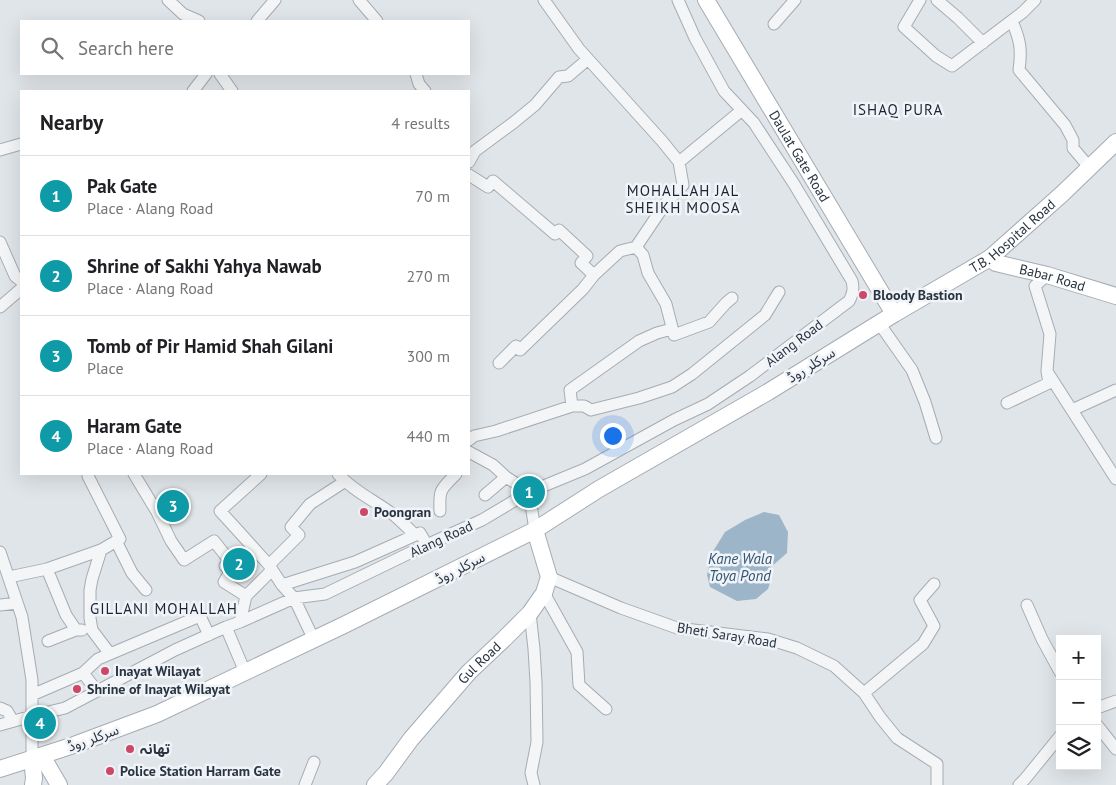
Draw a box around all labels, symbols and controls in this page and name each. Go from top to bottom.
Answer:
search box [20,20,470,75]
icon: search [38,34,66,62]
text: Search here [78,36,174,60]
district label: ISHAQ PURA [853,100,943,119]
street label: Daulat Gate Road [765,107,834,205]
text: Nearby [40,109,103,136]
text: 4 results [391,113,450,133]
text: Pak Gate [87,174,157,198]
district label: MOHALLAH JAL SHEIKH MOOSA [626,181,740,217]
text: 1 [51,186,61,206]
text: 70 m [415,186,450,206]
street label: T.B. Hospital Road [966,195,1059,277]
text: Place · Alang Road [87,198,213,218]
text: Shrine of Sakhi Yahya Nawab [87,254,322,278]
street label: Babar Road [1018,260,1088,295]
text: 2 [51,266,61,286]
text: 270 m [407,266,450,286]
text: Place · Alang Road [87,278,213,298]
place label: Bloody Bastion [873,286,963,304]
marker: Bloody Bastion [857,289,869,301]
street label: Alang Road [762,315,826,371]
text: Tomb of Pir Hamid Shah Gilani [87,334,333,358]
street label: سرکلر روڈ [784,343,838,387]
text: 3 [51,346,61,366]
text: 300 m [407,346,450,366]
text: Place [87,358,124,378]
text: Haram Gate [87,414,182,438]
your location [600,423,626,449]
text: 4 [51,426,61,446]
text: 440 m [407,426,450,446]
text: Place · Alang Road [87,438,213,458]
pin: 1 [513,473,545,511]
pin: 3 [157,487,189,525]
place label: Poongran [374,503,431,521]
marker: Poongran [358,506,370,518]
street label: Alang Road [406,517,476,561]
pin: 2 [223,545,255,583]
street label: سرکلر روڈ [432,548,488,588]
water label: Kane Wala Toya Pond [708,549,773,585]
district label: GILLANI MOHALLAH [90,599,238,618]
street label: Bheti Saray Road [676,618,778,652]
map controls [1056,635,1101,770]
button: + [1056,635,1101,680]
street label: Gul Road [454,638,505,688]
place label: Inayat Wilayat [115,662,201,680]
marker: Inayat Wilayat [99,665,111,677]
place label: Shrine of Inayat Wilayat [87,680,230,698]
button: − [1056,680,1101,725]
marker: Shrine of Inayat Wilayat [71,683,83,695]
pin: 4 [24,704,56,742]
street label: سرکلر روڈ [65,720,121,756]
button: layers [1056,725,1101,770]
place label: تھانہ [140,740,170,758]
marker: تھانہ [124,743,136,755]
place label: Police Station Harram Gate [120,762,281,780]
marker: Police Station Harram Gate [104,765,116,777]

